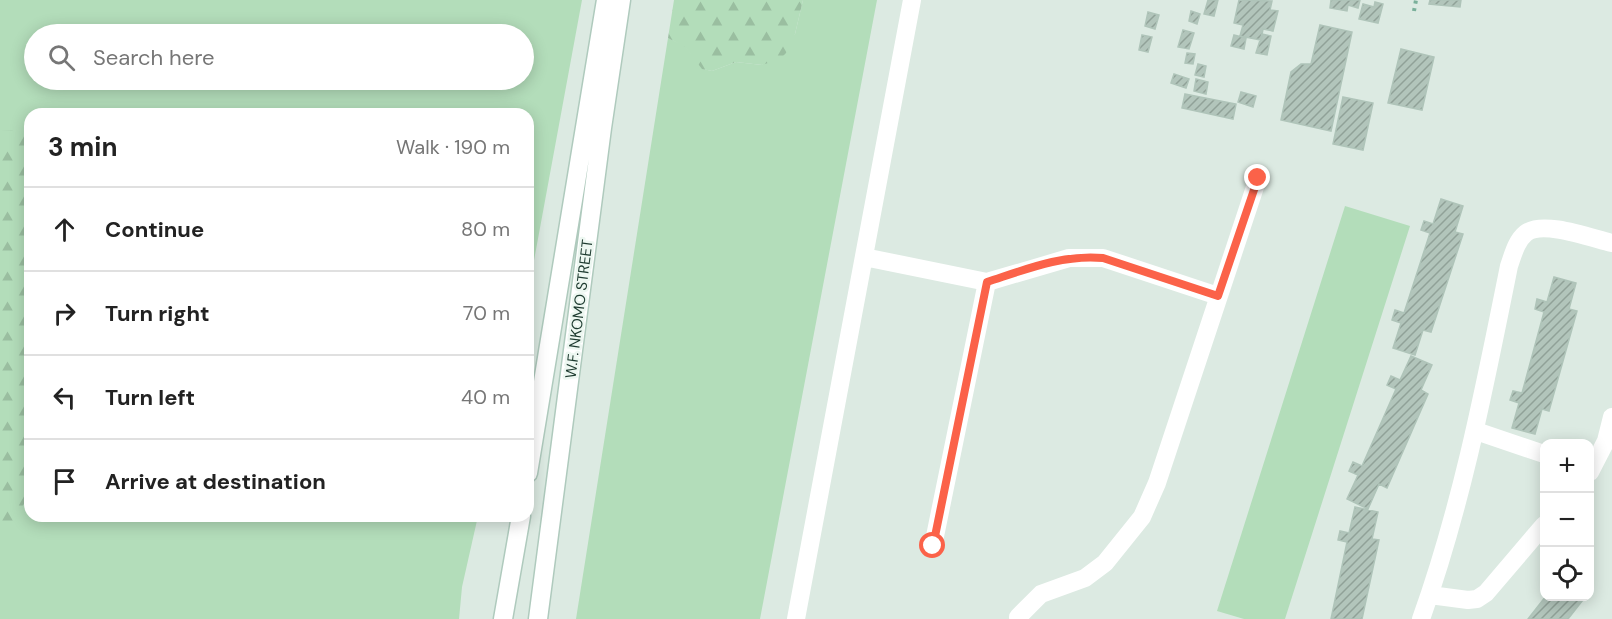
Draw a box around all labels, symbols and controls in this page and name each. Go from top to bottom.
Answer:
search box [24,24,534,90]
icon: search [45,41,78,74]
text: Search here [93,43,214,72]
text: 3 min [48,130,117,164]
text: Walk · 190 m [396,134,510,160]
route end [1244,164,1270,190]
icon: ahead [48,213,81,246]
text: Continue [105,215,204,244]
text: 80 m [461,216,510,242]
street label: W.F. NKOMO STREET [561,238,597,380]
icon: right [48,297,81,330]
text: Turn right [105,299,210,328]
text: 70 m [463,300,510,326]
icon: left [48,381,81,414]
text: Turn left [105,383,195,412]
text: 40 m [461,384,510,410]
map controls [1540,439,1594,601]
button: + [1540,439,1594,493]
icon: arrive [48,465,81,498]
text: Arrive at destination [105,467,326,496]
button: − [1540,493,1594,547]
route start [919,532,945,558]
button: locate [1540,547,1594,601]

